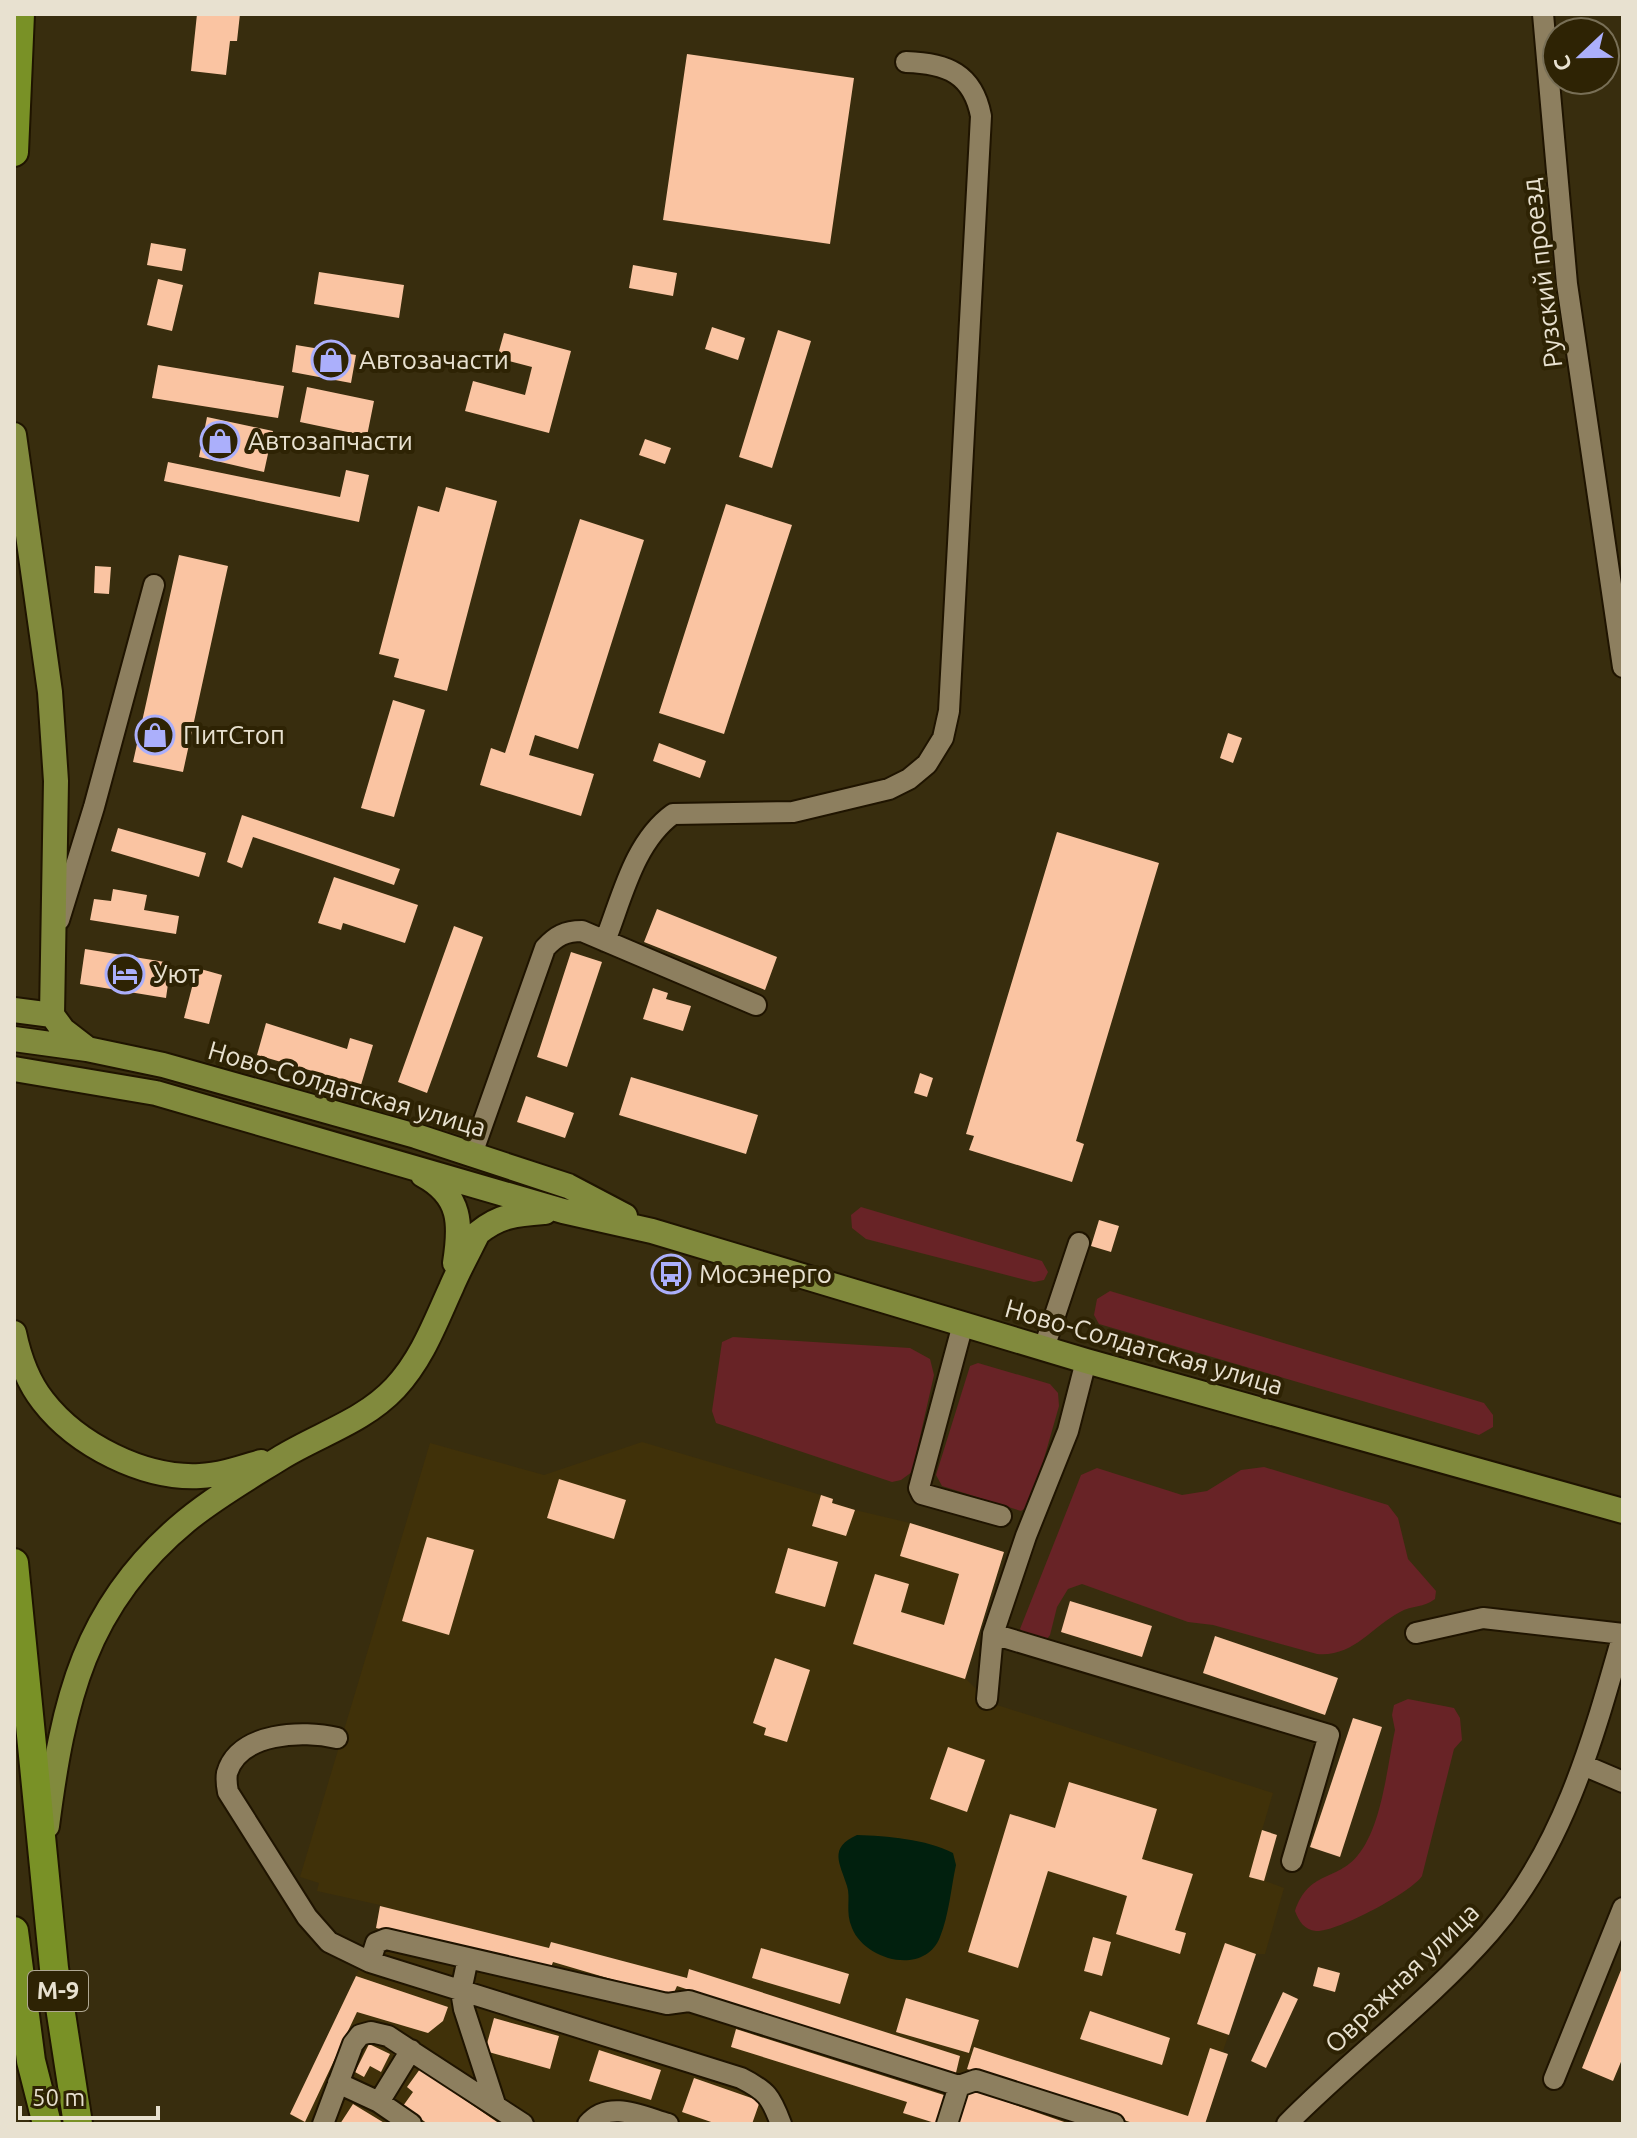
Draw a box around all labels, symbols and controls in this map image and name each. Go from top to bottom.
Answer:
north arrow [1541,16,1621,96]
text: С [1548,52,1576,75]
street label: Рузский проезд [1516,177,1567,369]
shop icon: Автозачасти [310,339,352,381]
place label: Автозачасти [359,345,509,374]
shop icon: Автозапчасти [199,420,241,462]
place label: Автозапчасти [248,426,413,455]
shop icon: ПитСтоп [134,714,176,756]
place label: ПитСтоп [183,720,285,749]
hotel icon: Уют [104,953,146,995]
place label: Уют [153,959,200,988]
street label: Ново-Солдатская улица [205,1035,489,1142]
bus stop icon: Мосэнерго [650,1253,692,1295]
place label: Мосэнерго [699,1259,832,1288]
street label: Ново-Солдатская улица [1002,1293,1286,1400]
street label: Овражная улица [1319,1897,1484,2058]
road number: М-9 [28,1971,88,2011]
scale bar [20,2070,158,2120]
text: 50 m [32,2084,85,2111]

